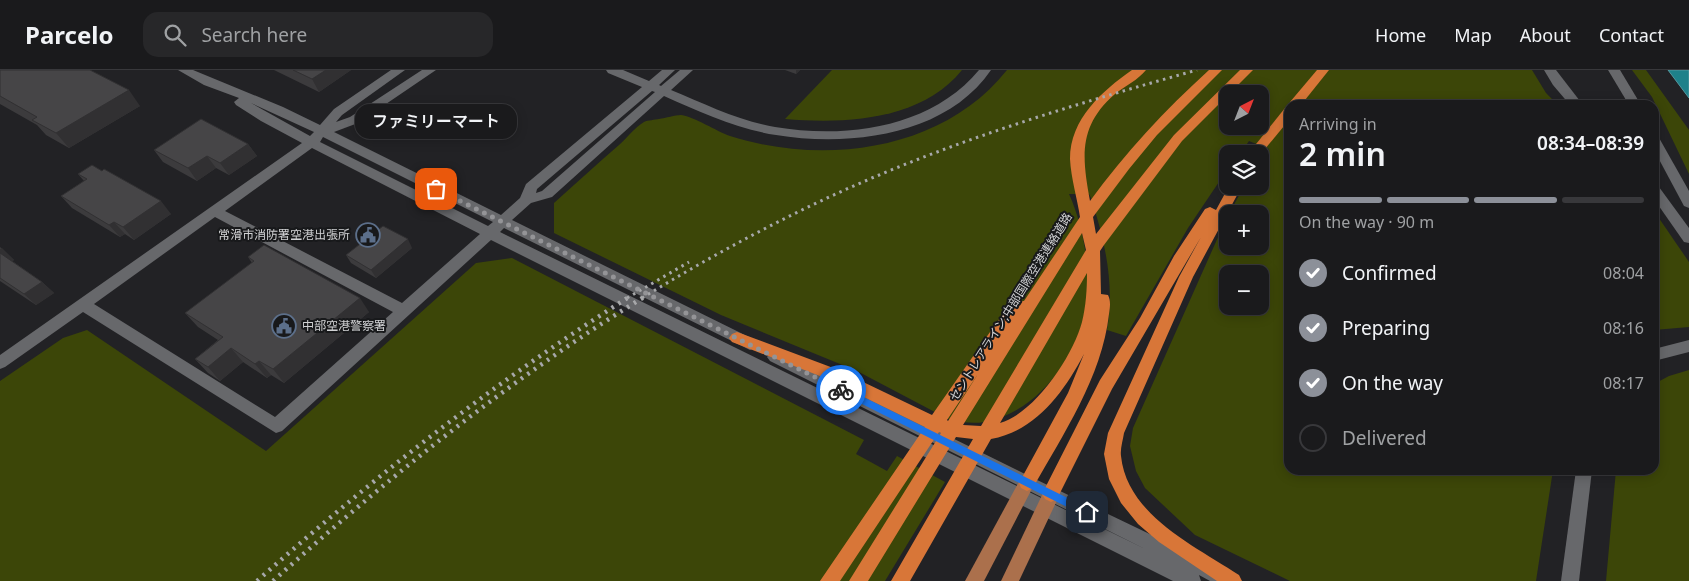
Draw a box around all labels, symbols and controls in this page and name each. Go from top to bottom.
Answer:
search box [143,12,493,57]
text: Parcelo [25,18,113,51]
icon: search [161,21,189,49]
text: Search here [201,22,307,48]
text: Home [1375,23,1426,47]
text: Map [1454,23,1492,47]
text: About [1520,23,1571,47]
text: Contact [1599,23,1664,47]
north arrow [1219,85,1269,135]
map controls [1219,85,1269,315]
callout: ファミリーマート [355,104,517,139]
text: ファミリーマート [372,110,500,132]
text: Arriving in [1299,113,1377,135]
text: 08:34–08:39 [1537,130,1644,156]
text: 2 min [1299,132,1386,175]
button: layers [1219,145,1269,195]
pin [415,168,457,210]
icon: bag [422,175,450,203]
button: + [1219,205,1269,255]
street label: セントレアライン;中部国際空港連絡道路 [945,209,1076,404]
text: On the way · 90 m [1299,211,1434,233]
public building icon: 常滑市消防署空港出張所 [355,222,381,248]
place label: 常滑市消防署空港出張所 [218,226,350,243]
icon: check [1299,259,1327,287]
text: Confirmed [1342,260,1437,286]
text: 08:04 [1603,262,1644,284]
button: − [1219,265,1269,315]
public building icon: 中部空港警察署 [271,313,297,339]
icon: check [1299,314,1327,342]
text: Preparing [1342,315,1430,341]
place label: 中部空港警察署 [302,317,386,334]
text: 08:16 [1603,317,1644,339]
courier [816,365,866,415]
icon: check [1299,369,1327,397]
text: On the way [1342,370,1443,396]
text: 08:17 [1603,372,1644,394]
icon: bike [827,376,855,404]
text: Delivered [1342,425,1427,451]
pin [1066,491,1108,533]
icon: home [1073,498,1101,526]

